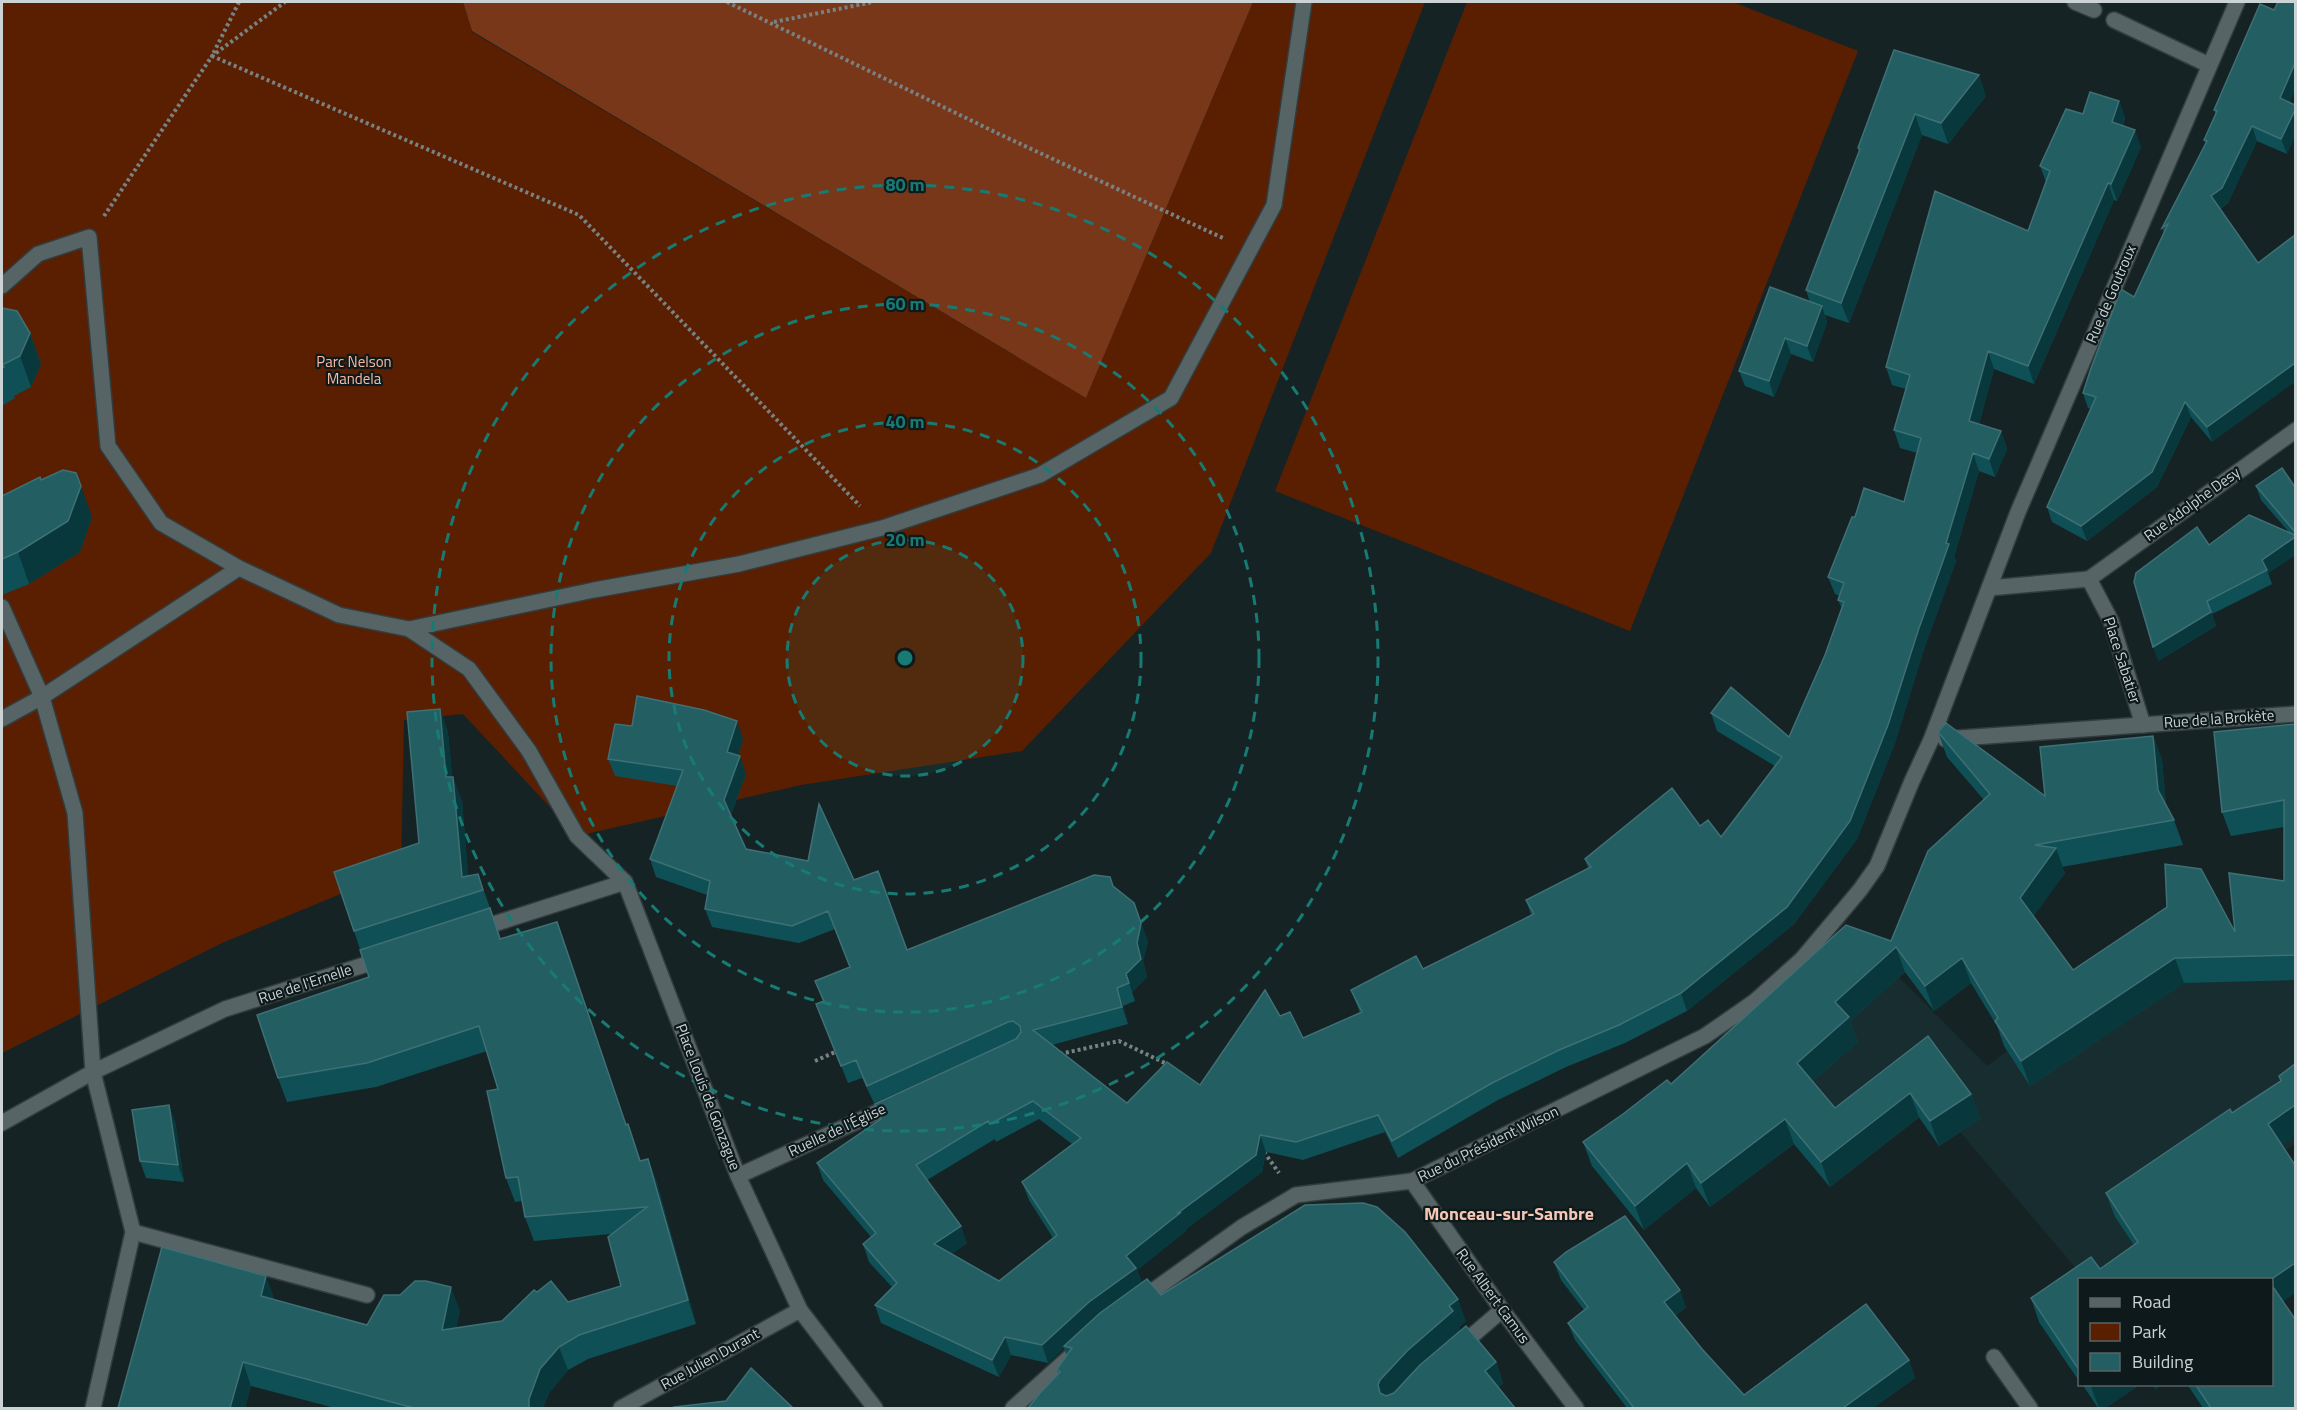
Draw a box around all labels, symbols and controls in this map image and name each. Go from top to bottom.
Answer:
text: 80 m [885,171,925,198]
street label: Rue de Goutroux [2079,241,2142,347]
text: 60 m [885,290,925,317]
park label: Parc Nelson Mandela [316,350,392,390]
text: 40 m [885,408,925,435]
street label: Rue Adolphe Desy [2139,461,2245,547]
text: 20 m [885,526,925,553]
street label: Place Sabatier [2098,614,2147,706]
centre of rings [895,648,915,668]
street label: Rue de la Brokète [2163,703,2275,734]
street label: Rue de l'Ernelle [255,958,355,1009]
street label: Place Louis de Gonzague [670,1020,747,1173]
street label: Ruelle de l'Église [784,1097,889,1162]
street label: Rue du Président Wilson [1413,1099,1562,1188]
district label: Monceau-sur-Sambre [1424,1200,1594,1227]
street label: Rue Albert Camus [1451,1243,1536,1348]
legend [2078,1278,2273,1386]
text: Road [2132,1288,2171,1315]
text: Park [2132,1318,2167,1345]
street label: Rue Julien Durant [656,1322,764,1395]
text: Building [2132,1348,2193,1375]

